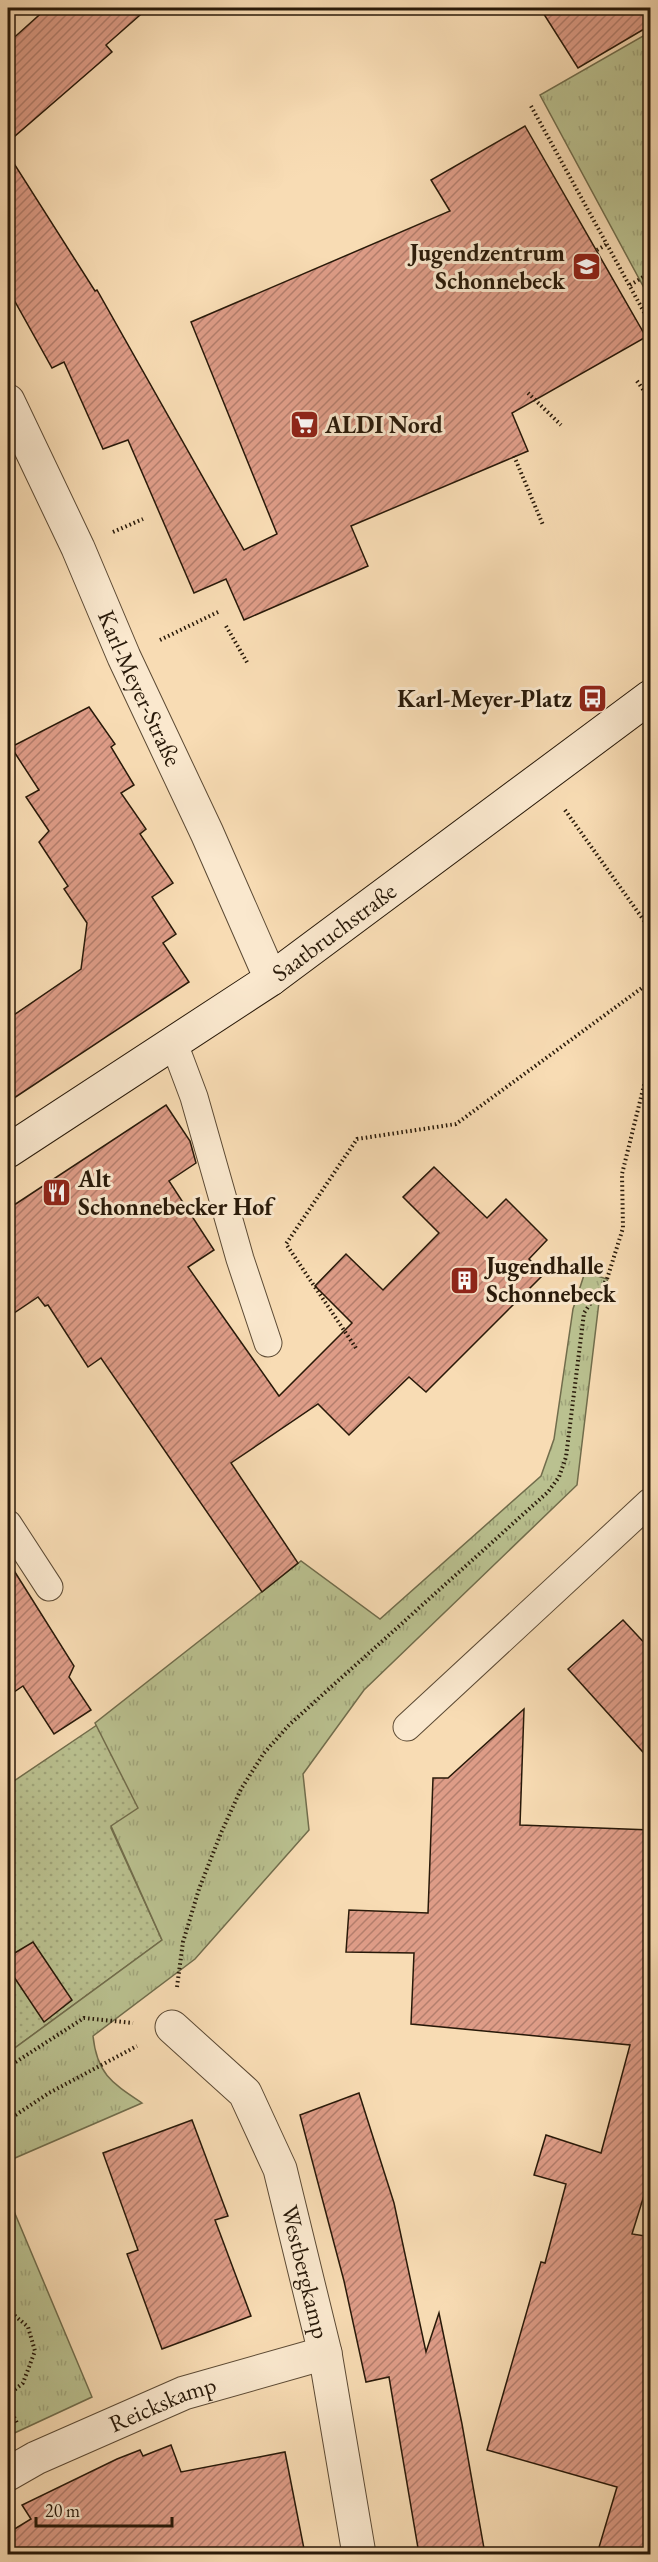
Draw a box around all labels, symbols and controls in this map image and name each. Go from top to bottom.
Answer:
place label: Jugendzentrum Schonnebeck [408,237,566,296]
school or university icon: Jugendzentrum Schonnebeck [570,251,602,283]
supermarket icon: ALDI Nord [288,409,320,441]
place label: ALDI Nord [324,409,443,440]
street label: Karl-Meyer-Straße [91,605,189,771]
place label: Karl-Meyer-Platz [397,683,573,715]
bus stop icon: Karl-Meyer-Platz [577,683,609,715]
street label: Saatbruchstraße [265,875,402,988]
place label: Alt Schonnebecker Hof [77,1163,276,1222]
restaurant icon: Alt Schonnebecker Hof [41,1177,73,1209]
place label: Jugendhalle Schonnebeck [484,1250,617,1309]
building icon: Jugendhalle Schonnebeck [449,1264,481,1296]
street label: Westbergkamp [274,2202,337,2342]
street label: Reickskamp [104,2369,220,2439]
scale bar [36,2490,172,2528]
text: 20 m [45,2499,80,2522]

